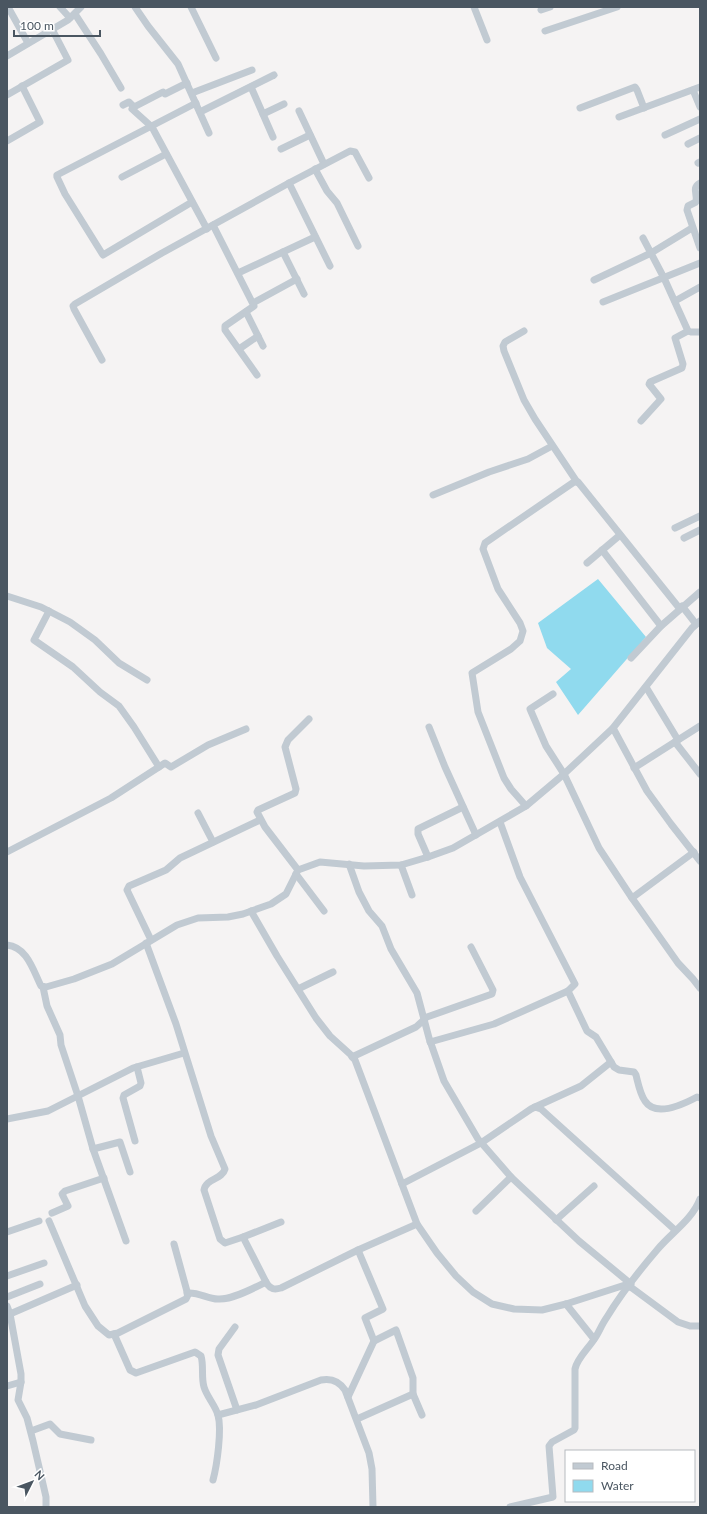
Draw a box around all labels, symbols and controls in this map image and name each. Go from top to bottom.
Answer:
scale bar [14,12,100,38]
text: 100 m [20,18,54,33]
legend [565,1450,695,1502]
text: Road [601,1458,628,1473]
north arrow [12,1462,52,1502]
text: N [32,1467,47,1482]
text: Water [601,1478,634,1493]

